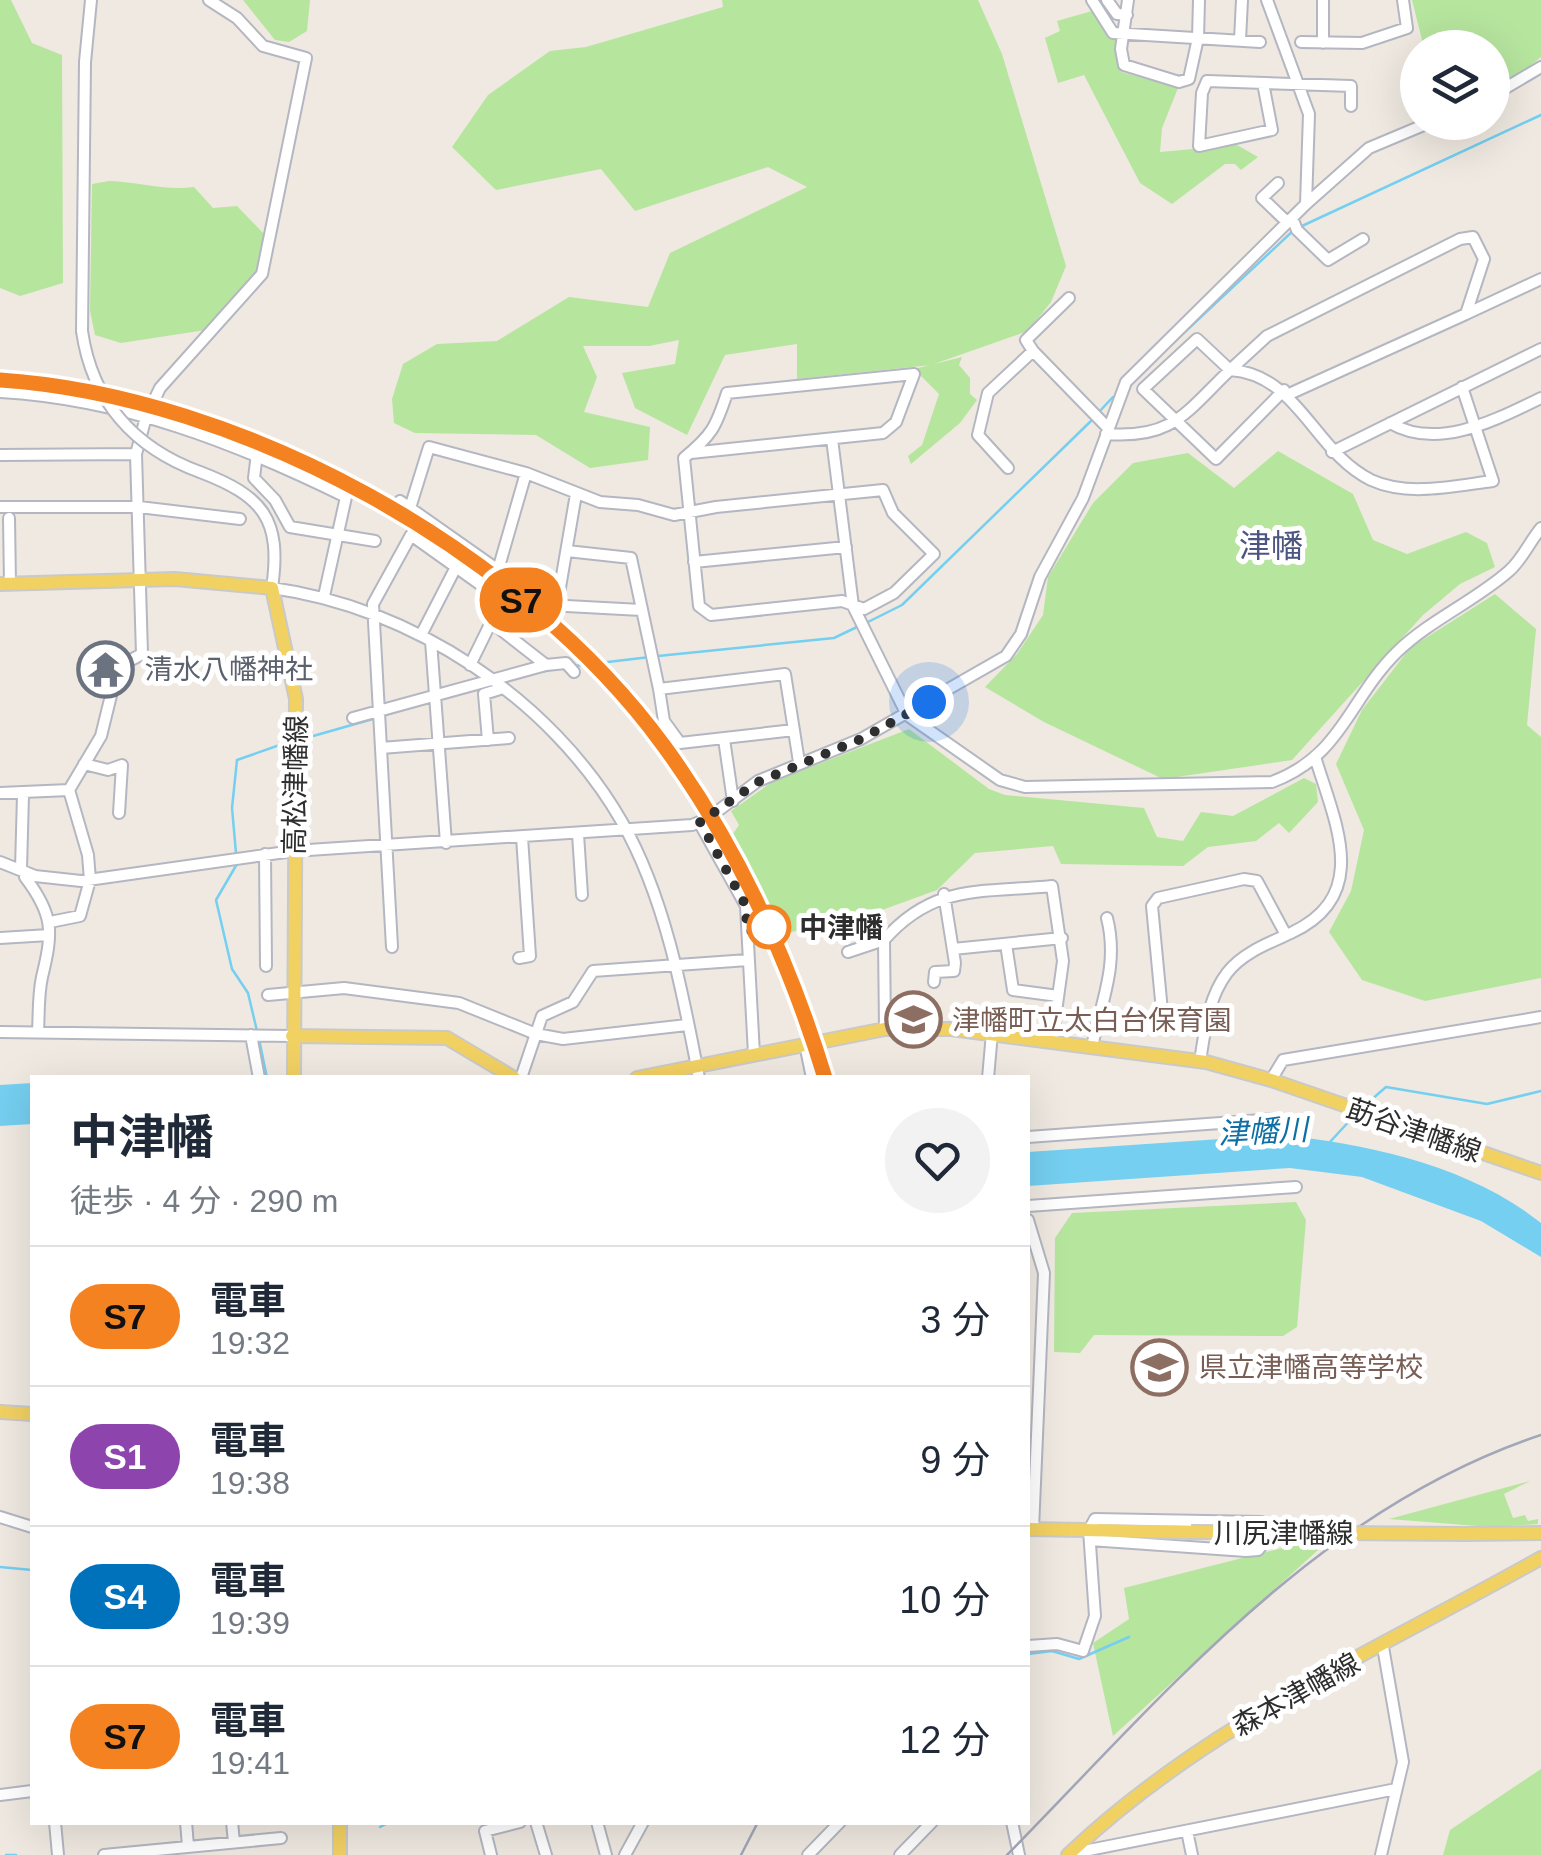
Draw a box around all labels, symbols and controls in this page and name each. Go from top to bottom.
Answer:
map controls [1400,30,1510,140]
button: layers [1400,30,1510,140]
district label: 津幡 [1239,528,1303,564]
line badge: S7 [476,568,566,632]
text: S7 [500,581,542,620]
temple icon: 清水八幡神社 [76,639,136,699]
place label: 清水八幡神社 [145,654,313,685]
your location [904,677,954,727]
street label: 高松津幡線 [279,715,312,855]
marker: 中津幡 [748,906,790,948]
place label: 中津幡 [799,912,883,943]
school or university icon: 津幡町立太白台保育園 [883,990,943,1050]
place label: 津幡町立太白台保育園 [952,1005,1232,1036]
street label: 莇谷津幡線 [1343,1093,1485,1168]
button: heart [885,1108,990,1213]
text: 中津幡 [70,1111,214,1164]
water label: 津幡川 [1217,1113,1312,1150]
text: 徒歩 · 4 分 · 290 m [70,1183,339,1219]
text: 電車 [210,1280,286,1322]
text: S7 [104,1297,146,1336]
text: 3 分 [920,1299,990,1341]
text: 19:32 [210,1325,290,1361]
school or university icon: 県立津幡高等学校 [1130,1337,1190,1397]
place label: 県立津幡高等学校 [1199,1352,1423,1383]
text: 電車 [210,1420,286,1462]
text: S1 [104,1437,146,1476]
text: 9 分 [920,1439,990,1481]
text: 19:38 [210,1465,290,1501]
street label: 川尻津幡線 [1214,1518,1354,1549]
text: 電車 [210,1560,286,1602]
text: S4 [104,1577,146,1616]
text: 10 分 [899,1579,990,1621]
text: 19:39 [210,1605,290,1641]
street label: 森本津幡線 [1227,1647,1365,1742]
text: 電車 [210,1700,286,1742]
text: S7 [104,1717,146,1756]
text: 12 分 [899,1719,990,1761]
text: 19:41 [210,1745,290,1781]

